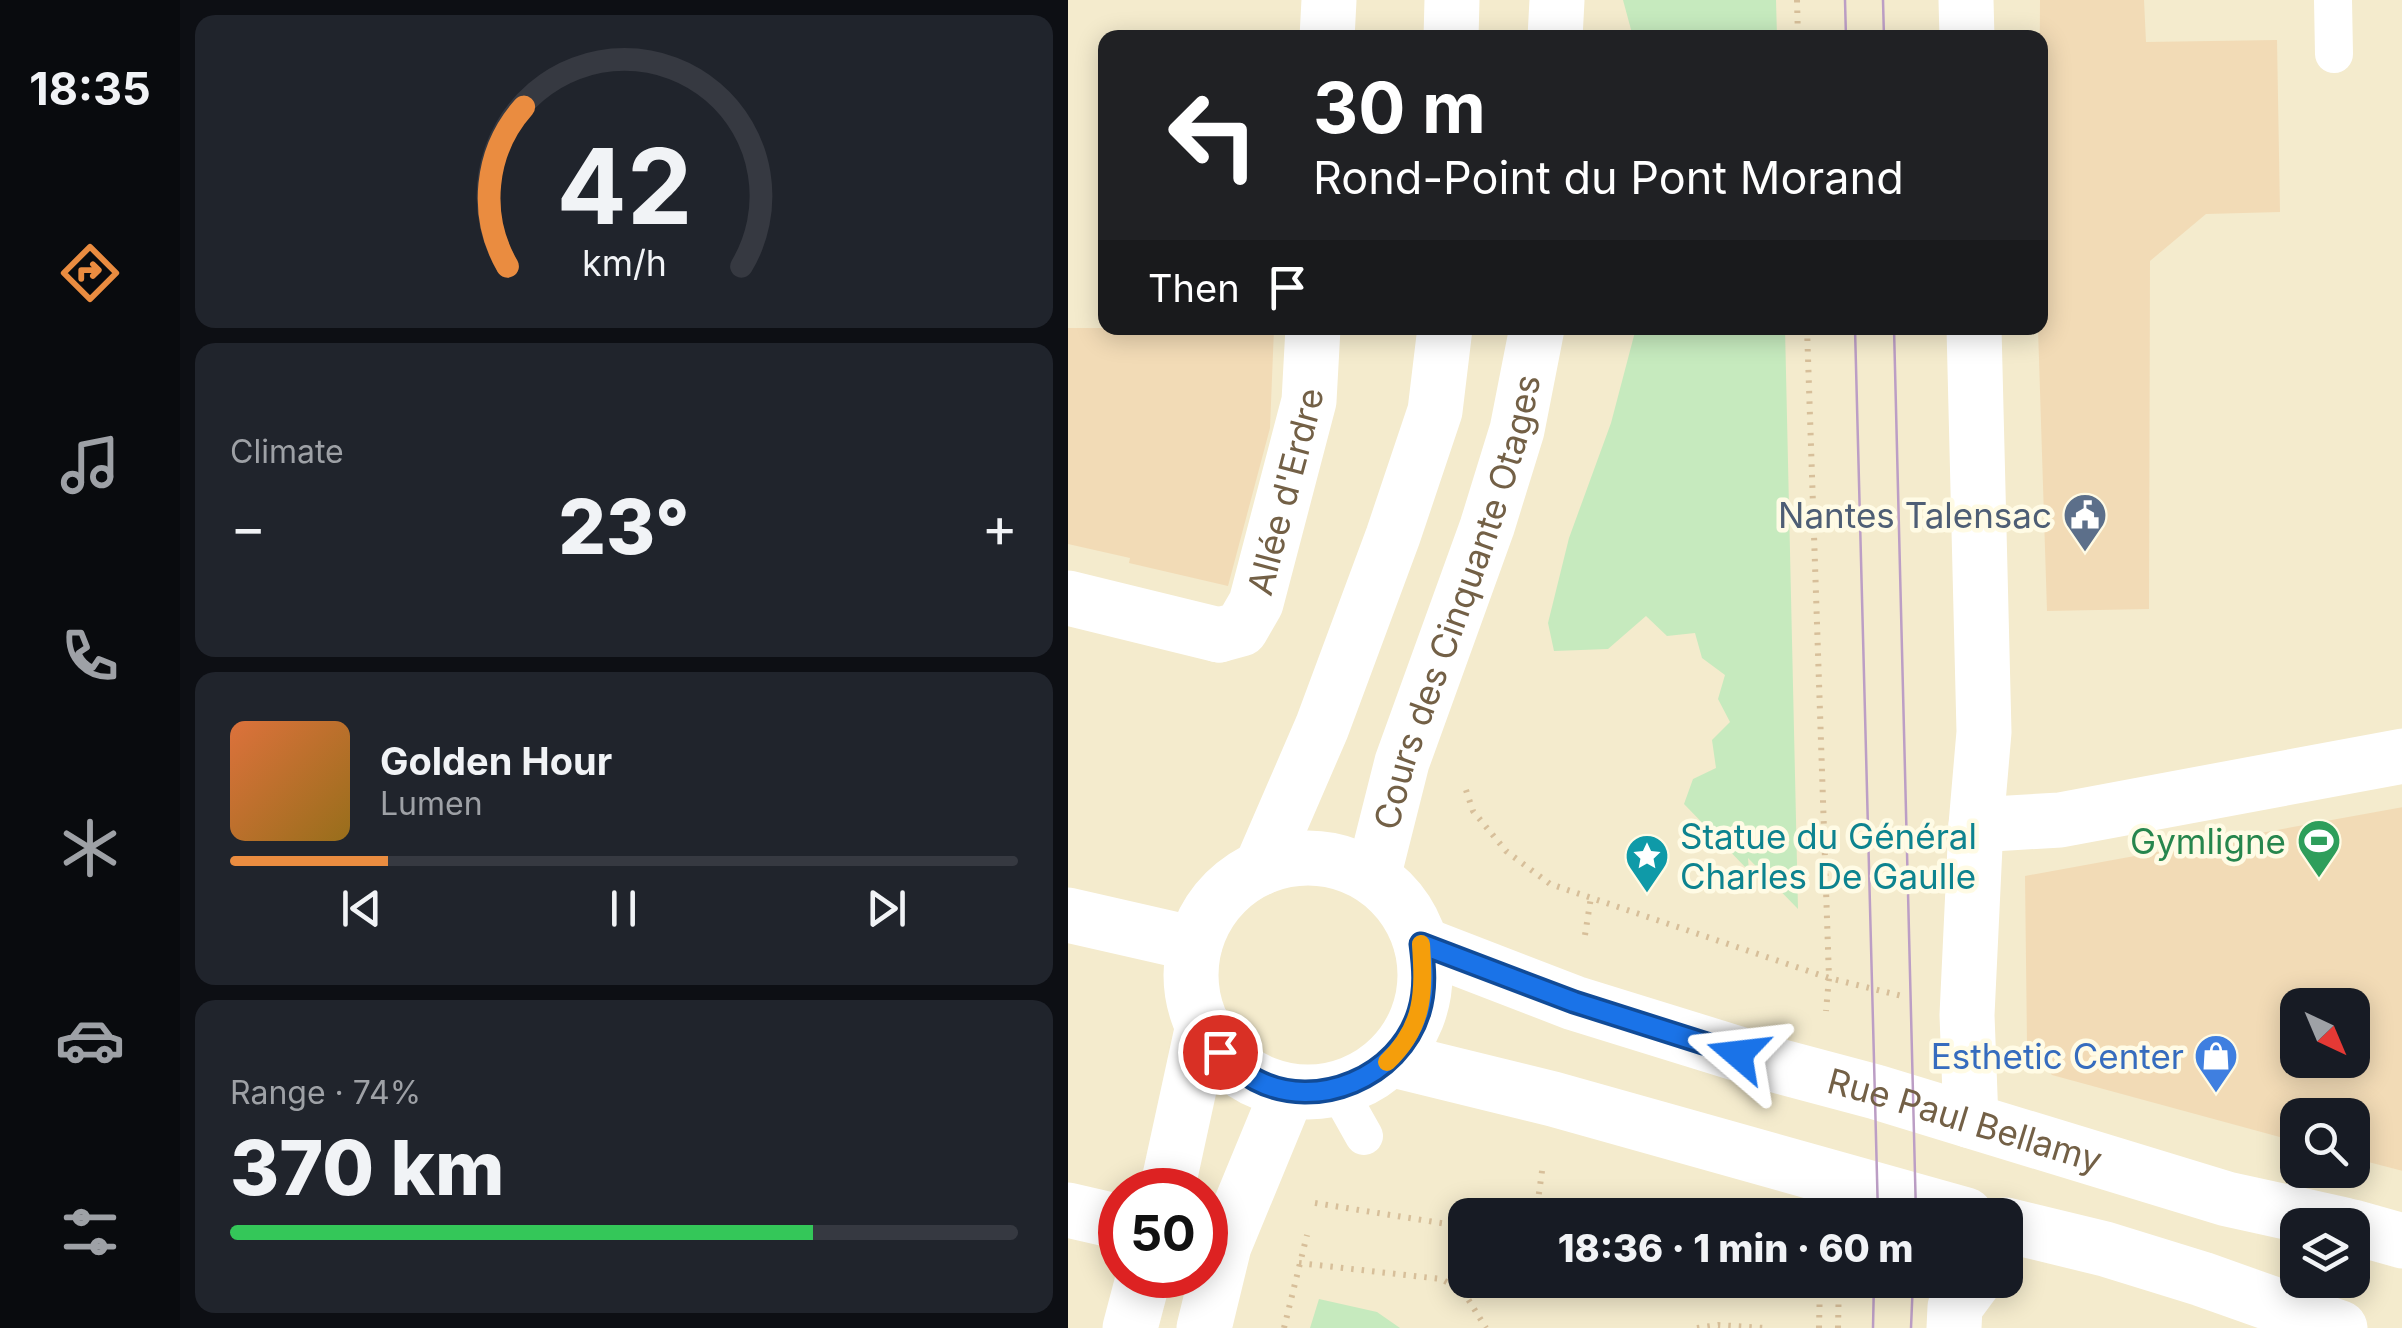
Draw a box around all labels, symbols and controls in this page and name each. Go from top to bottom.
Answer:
text: 18:35 [29,61,151,116]
text: 30 m [1313,65,1486,150]
icon: left [1148,70,1278,200]
text: 42 [556,123,692,249]
text: Rond-Point du Pont Morand [1313,150,1904,205]
icon: directions [55,238,125,308]
text: km/h [582,241,666,285]
icon: arrive [1260,260,1315,315]
text: Then [1148,265,1240,311]
street label: Cours des Cinquante Otages [1365,371,1548,834]
street label: Allée d'Erdre [1238,388,1331,599]
icon: music [55,430,125,500]
text: Climate [230,432,344,471]
text: 23° [558,481,690,572]
public building icon: Nantes Talensac [2062,492,2108,553]
text: − [230,494,266,560]
text: + [982,494,1018,560]
place label: Nantes Talensac [1778,494,2052,536]
icon: phone [55,621,125,691]
text: Golden Hour [380,738,612,784]
text: Lumen [380,784,483,823]
icon: climate [55,813,125,883]
place label: Statue du Général Charles De Gaulle [1680,815,1977,897]
sports icon: Gymligne [2296,818,2342,879]
place label: Gymligne [2130,820,2286,862]
place icon: Statue du Général Charles De Gaulle [1624,833,1670,894]
icon: previous [334,881,389,936]
icon: pause [596,881,651,936]
icon: next [859,881,914,936]
north arrow [2280,988,2370,1078]
map controls [2280,988,2370,1298]
position arrow [1686,1002,1790,1106]
icon: car [55,1005,125,1075]
pin [1178,1010,1263,1095]
icon: arrive [1193,1025,1248,1080]
shop icon: Esthetic Center [2193,1033,2239,1094]
place label: Esthetic Center [1931,1035,2184,1077]
street label: Rue Paul Bellamy [1823,1059,2107,1181]
text: Range · 74% [230,1073,421,1112]
button: search [2280,1098,2370,1188]
text: 370 km [230,1122,504,1213]
speed limit sign: 50 [1098,1168,1228,1298]
icon: filters [55,1197,125,1267]
button: layers [2280,1208,2370,1298]
text: 18:36 · 1 min · 60 m [1558,1225,1913,1271]

